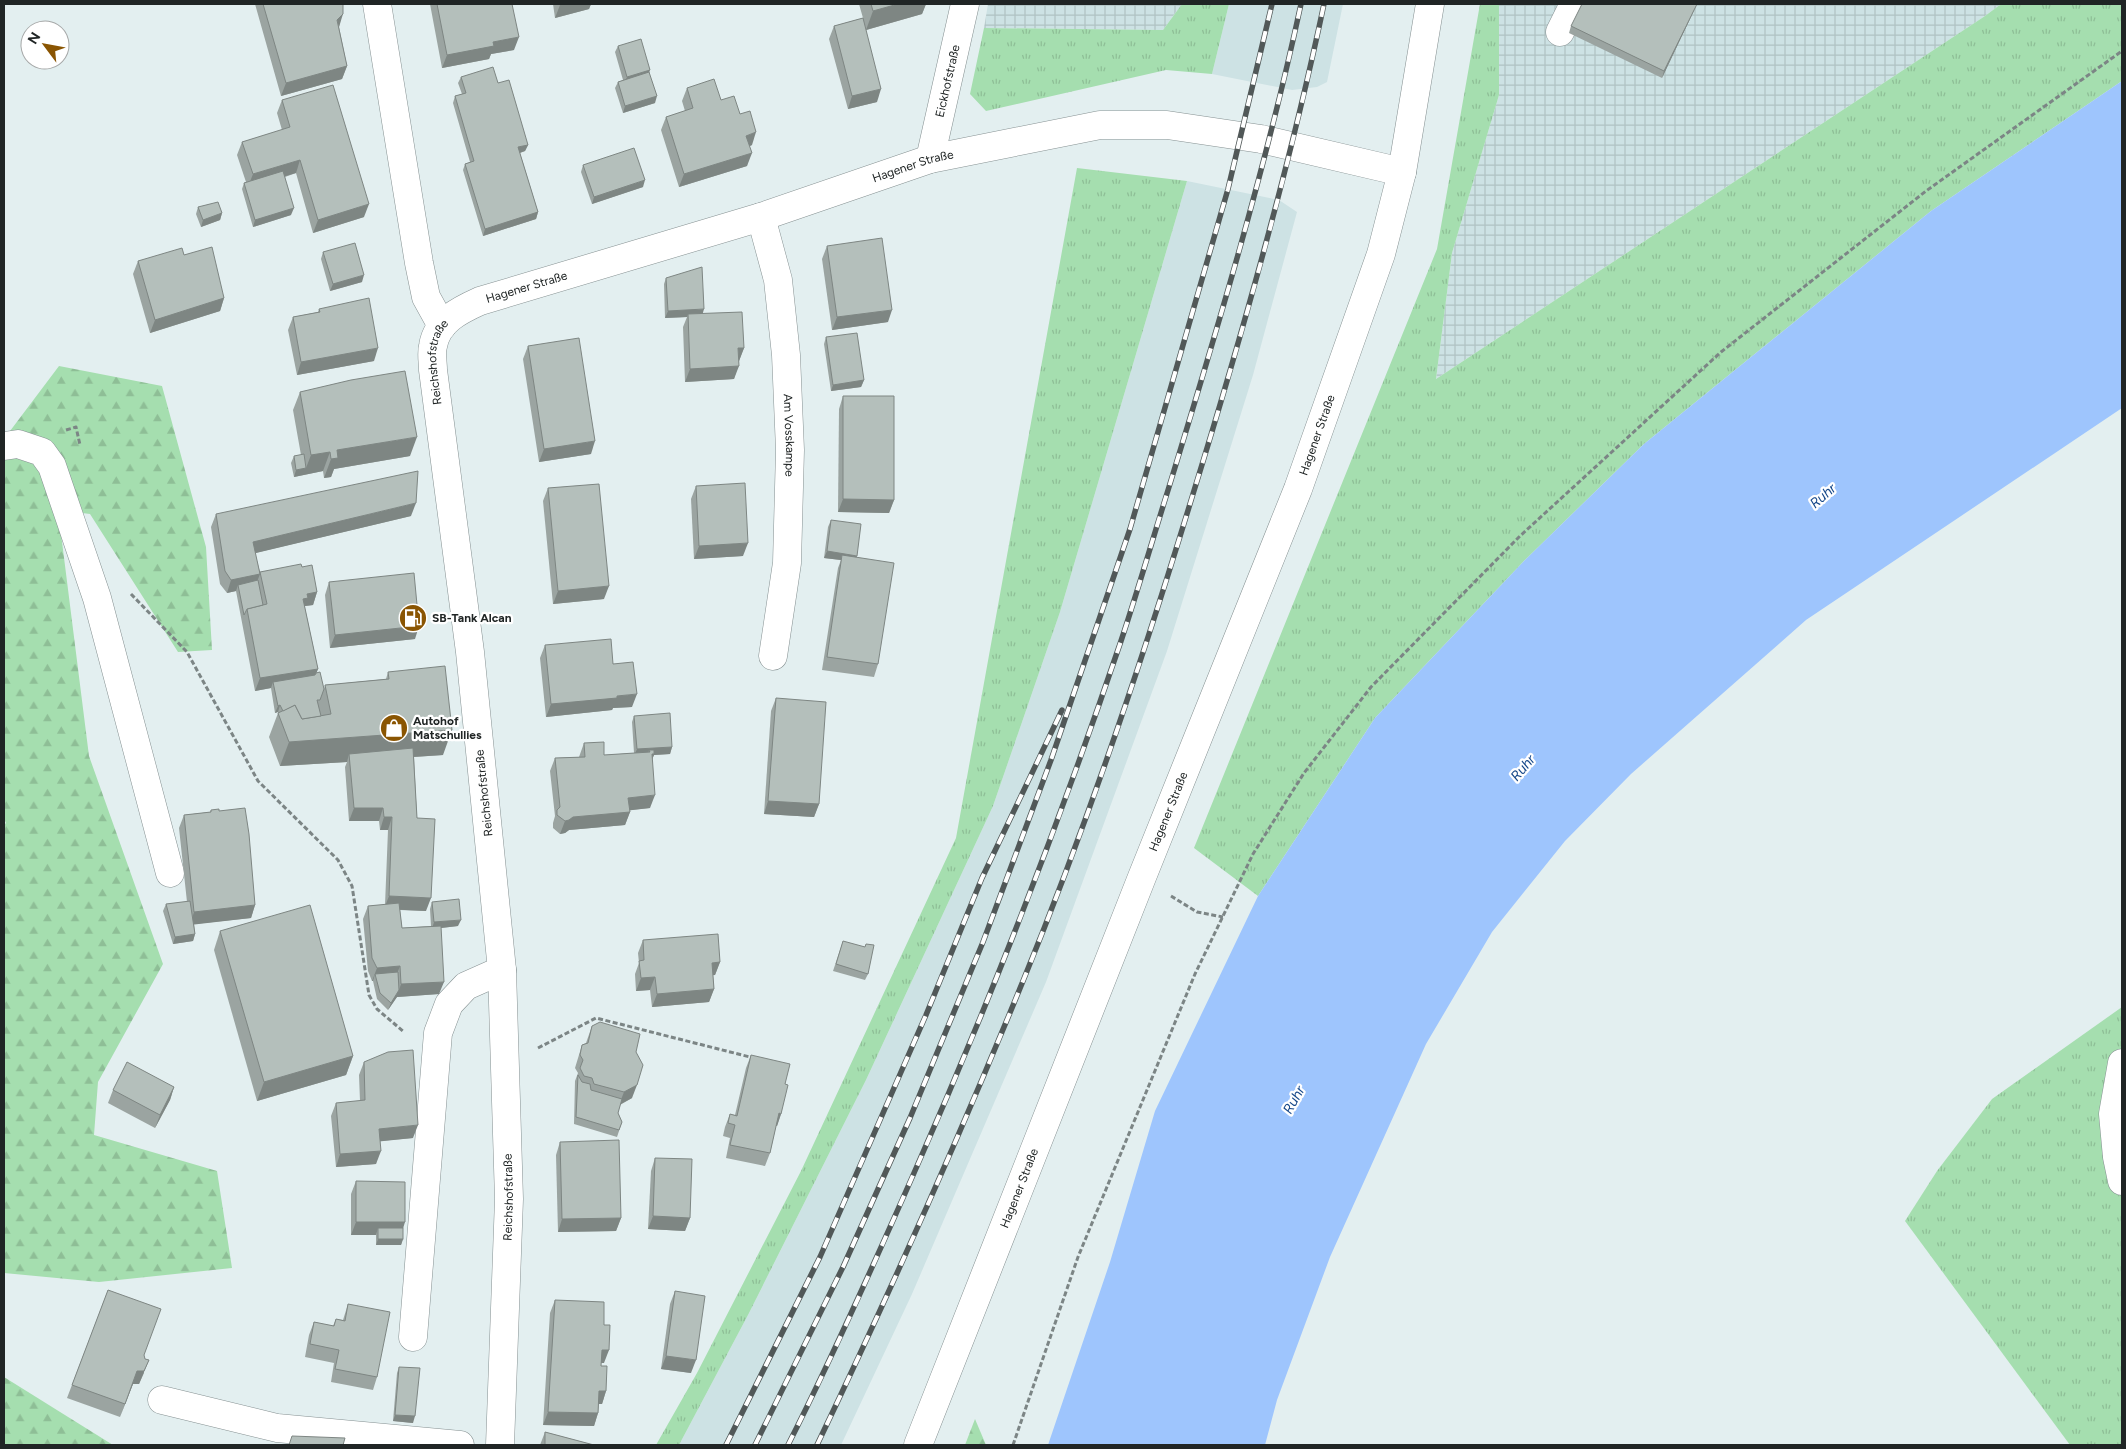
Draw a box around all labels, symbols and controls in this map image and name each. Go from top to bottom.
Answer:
north arrow [20,20,70,70]
text: N [24,29,44,47]
street label: Eickhofstraße [933,43,963,119]
street label: Hagener Straße [870,147,955,185]
street label: Hagener Straße [484,268,569,306]
street label: Reichshofstraße [425,316,451,406]
street label: Hagener Straße [1296,392,1338,477]
street label: Am Vosskampe [781,393,797,477]
water label: Ruhr [1806,479,1841,512]
fuel station icon: SB-Tank Alcan [398,603,428,633]
place label: SB-Tank Alcan [432,611,512,625]
shop icon: Autohof Matschullies [379,713,409,743]
place label: Autohof Matschullies [413,714,482,742]
street label: Reichshofstraße [472,748,496,837]
water label: Ruhr [1507,750,1540,785]
street label: Hagener Straße [1146,769,1191,853]
water label: Ruhr [1279,1082,1309,1117]
street label: Hagener Straße [997,1146,1041,1230]
street label: Reichshofstraße [500,1153,516,1241]

